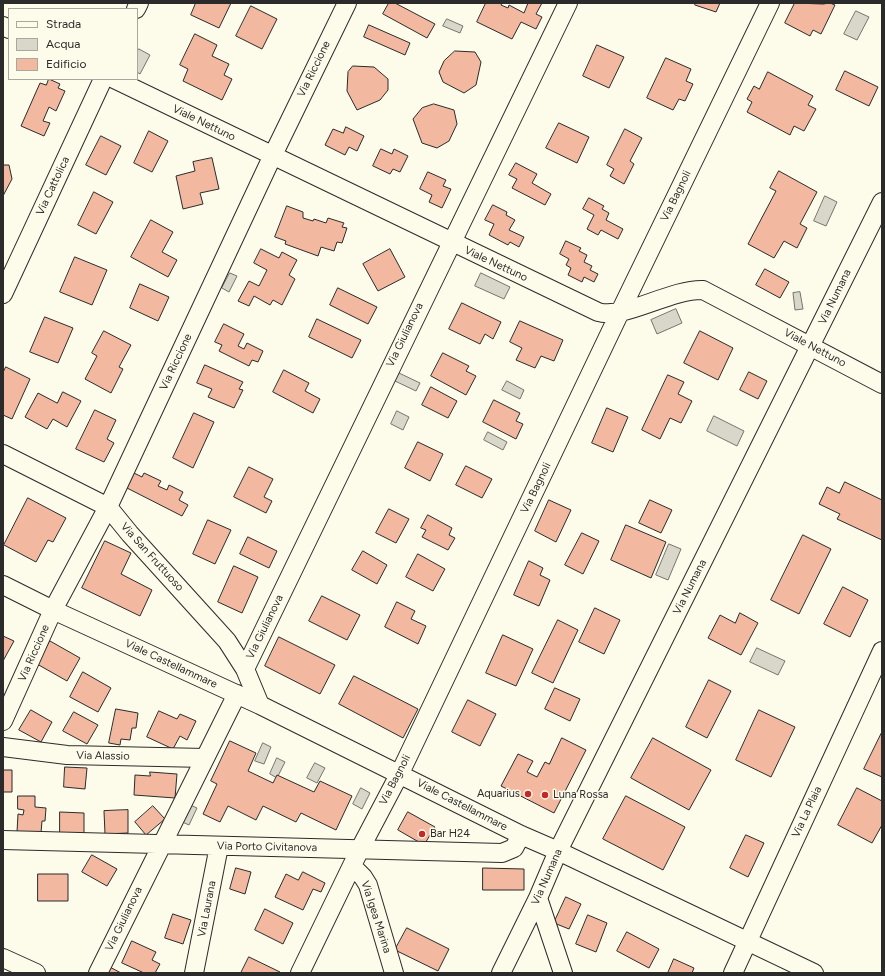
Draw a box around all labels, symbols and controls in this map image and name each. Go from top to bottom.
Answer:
legend [8,8,138,80]
text: Strada [46,17,81,31]
text: Acqua [46,37,80,51]
street label: Via Riccione [295,39,333,99]
text: Edificio [46,57,86,71]
street label: Viale Nettuno [170,102,238,144]
street label: Via Cattolica [34,155,72,217]
street label: Via Bagnoli [658,168,694,224]
street label: Viale Nettuno [462,244,530,284]
street label: Via Numana [816,267,854,327]
street label: Via Giulianova [384,301,426,369]
street label: Viale Nettuno [782,326,848,370]
street label: Via Riccione [157,332,195,392]
street label: Via Bagnoli [518,460,554,516]
street label: Via San Fruttuoso [118,520,186,594]
street label: Via Numana [671,557,709,617]
street label: Via Giulianova [244,593,286,661]
street label: Via Riccione [16,622,52,684]
street label: Viale Castellammare [123,637,219,691]
street label: Via Alassio [76,749,130,763]
street label: Via Bagnoli [377,753,413,807]
street label: Viale Castellammare [414,776,510,834]
street label: Via La Plaia [789,784,825,840]
place label: Aquarius [477,787,520,801]
place label: Luna Rossa [553,788,608,802]
marker: Aquarius [523,789,533,799]
marker: Luna Rossa [540,790,550,800]
place label: Bar H24 [430,827,470,841]
marker: Bar H24 [417,829,427,839]
street label: Via Porto Civitanova [217,840,317,854]
street label: Via Numana [529,847,565,907]
street label: Via Igea Marina [358,879,394,955]
street label: Via Laurana [195,880,219,938]
street label: Via Giulianova [103,885,145,953]

